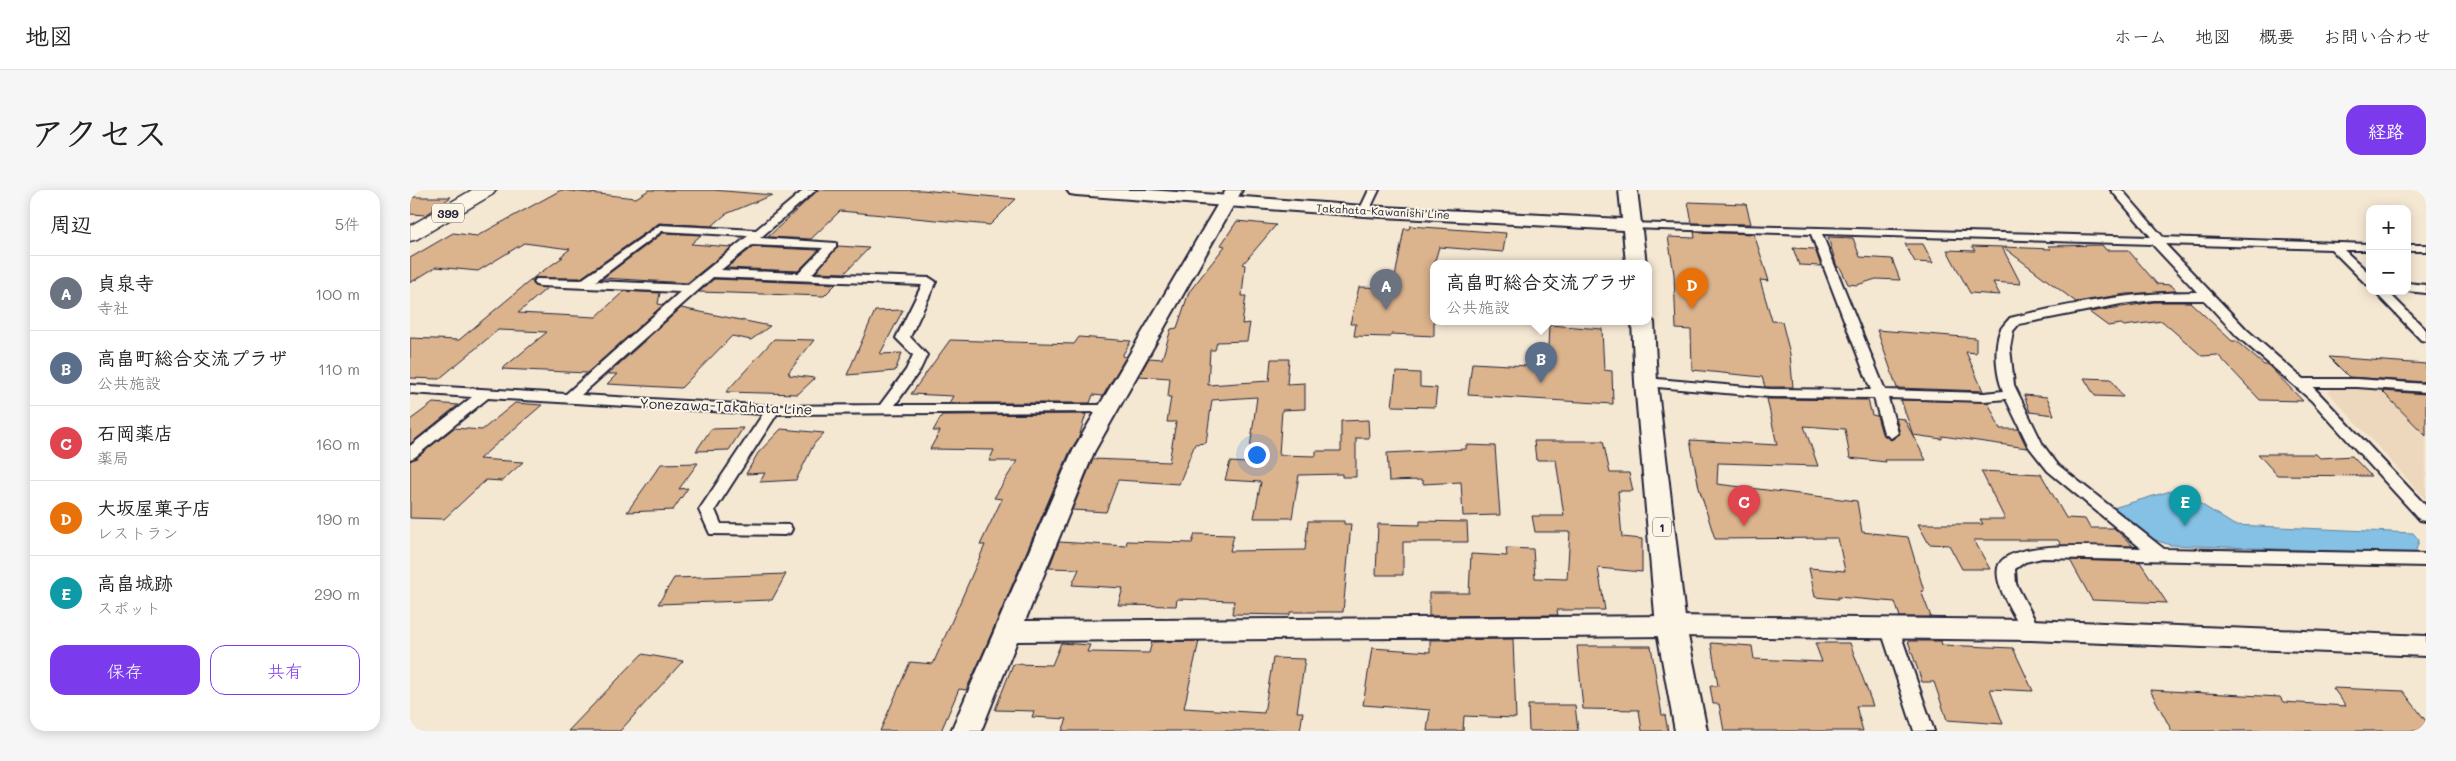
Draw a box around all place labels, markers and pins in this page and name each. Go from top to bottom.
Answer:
pin: D [1676,268,1708,309]
pin: A [1370,269,1402,310]
pin: B [1525,342,1557,383]
pin: C [1728,485,1760,526]
pin: E [2169,485,2201,526]

